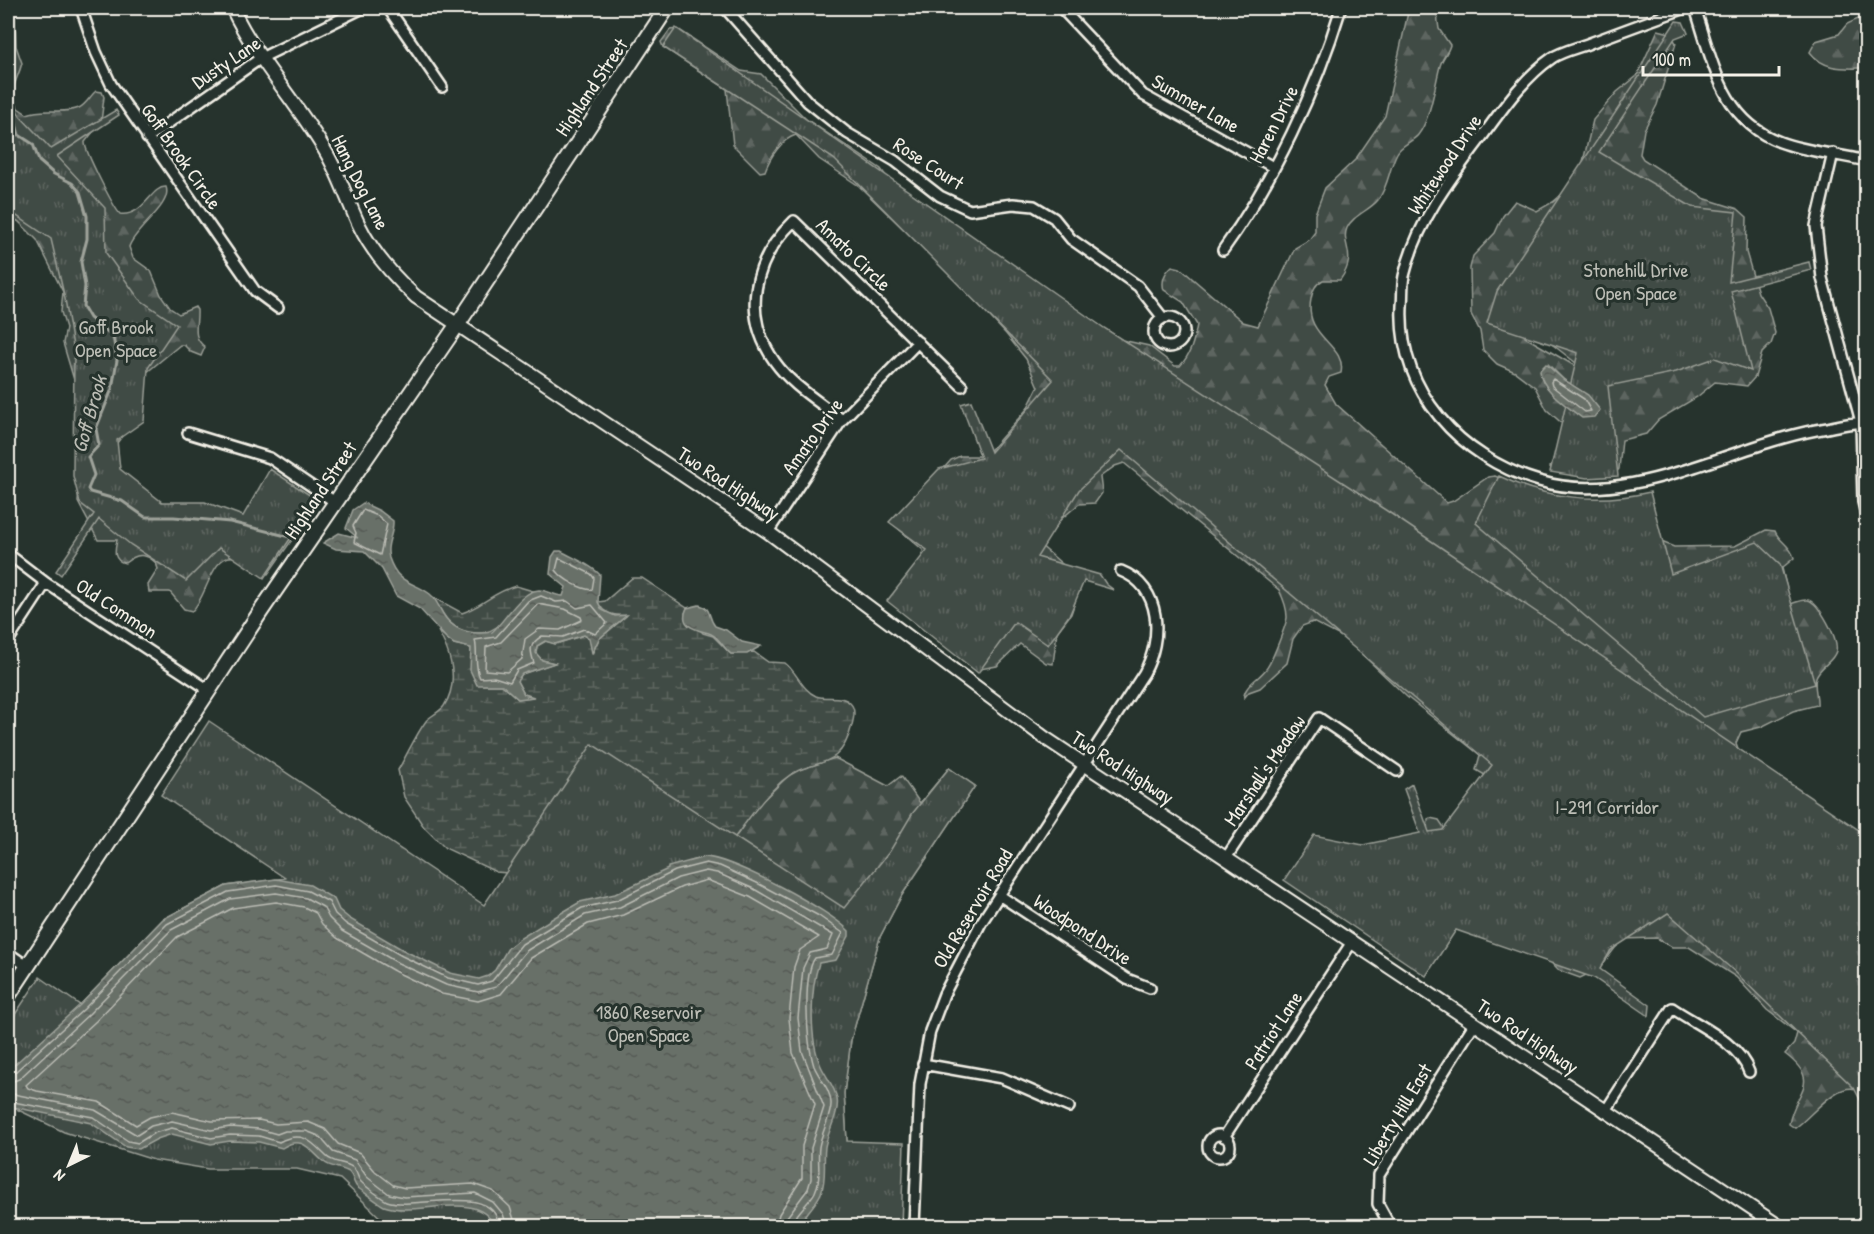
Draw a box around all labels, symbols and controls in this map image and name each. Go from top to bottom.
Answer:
street label: Dusty Lane [186,29,266,95]
street label: Highland Street [548,32,634,141]
scale bar [1643,39,1780,77]
text: 100 m [1652,47,1691,72]
street label: Summer Lane [1147,67,1245,139]
street label: Haren Drive [1242,80,1304,168]
street label: Goff Brook Circle [135,98,229,214]
street label: Whitewood Drive [1401,109,1487,219]
street label: Hang Dog Lane [326,130,396,234]
street label: Rose Court [889,130,970,196]
street label: Amato Circle [810,211,898,297]
park label: Stonehill Drive Open Space [1584,256,1688,306]
park label: Goff Brook Open Space [75,313,157,363]
water label: Goff Brook [64,370,114,456]
street label: Amato Drive [775,392,849,480]
street label: Highland Street [277,435,363,544]
street label: Two Rod Highway [672,440,786,526]
street label: Old Common [71,572,163,644]
street label: Marshall's Meadow [1217,709,1311,831]
street label: Two Rod Highway [1066,724,1180,810]
park label: I-291 Corridor [1555,793,1659,820]
street label: Old Reservoir Road [926,843,1018,973]
street label: Woodpond Drive [1029,887,1137,971]
street label: Patriot Lane [1238,986,1308,1074]
street label: Two Rod Highway [1472,992,1584,1080]
park label: 1860 Reservoir Open Space [596,998,702,1048]
street label: Liberty Hill East [1356,1057,1439,1170]
north arrow [39,1135,99,1195]
text: N [48,1165,69,1187]

